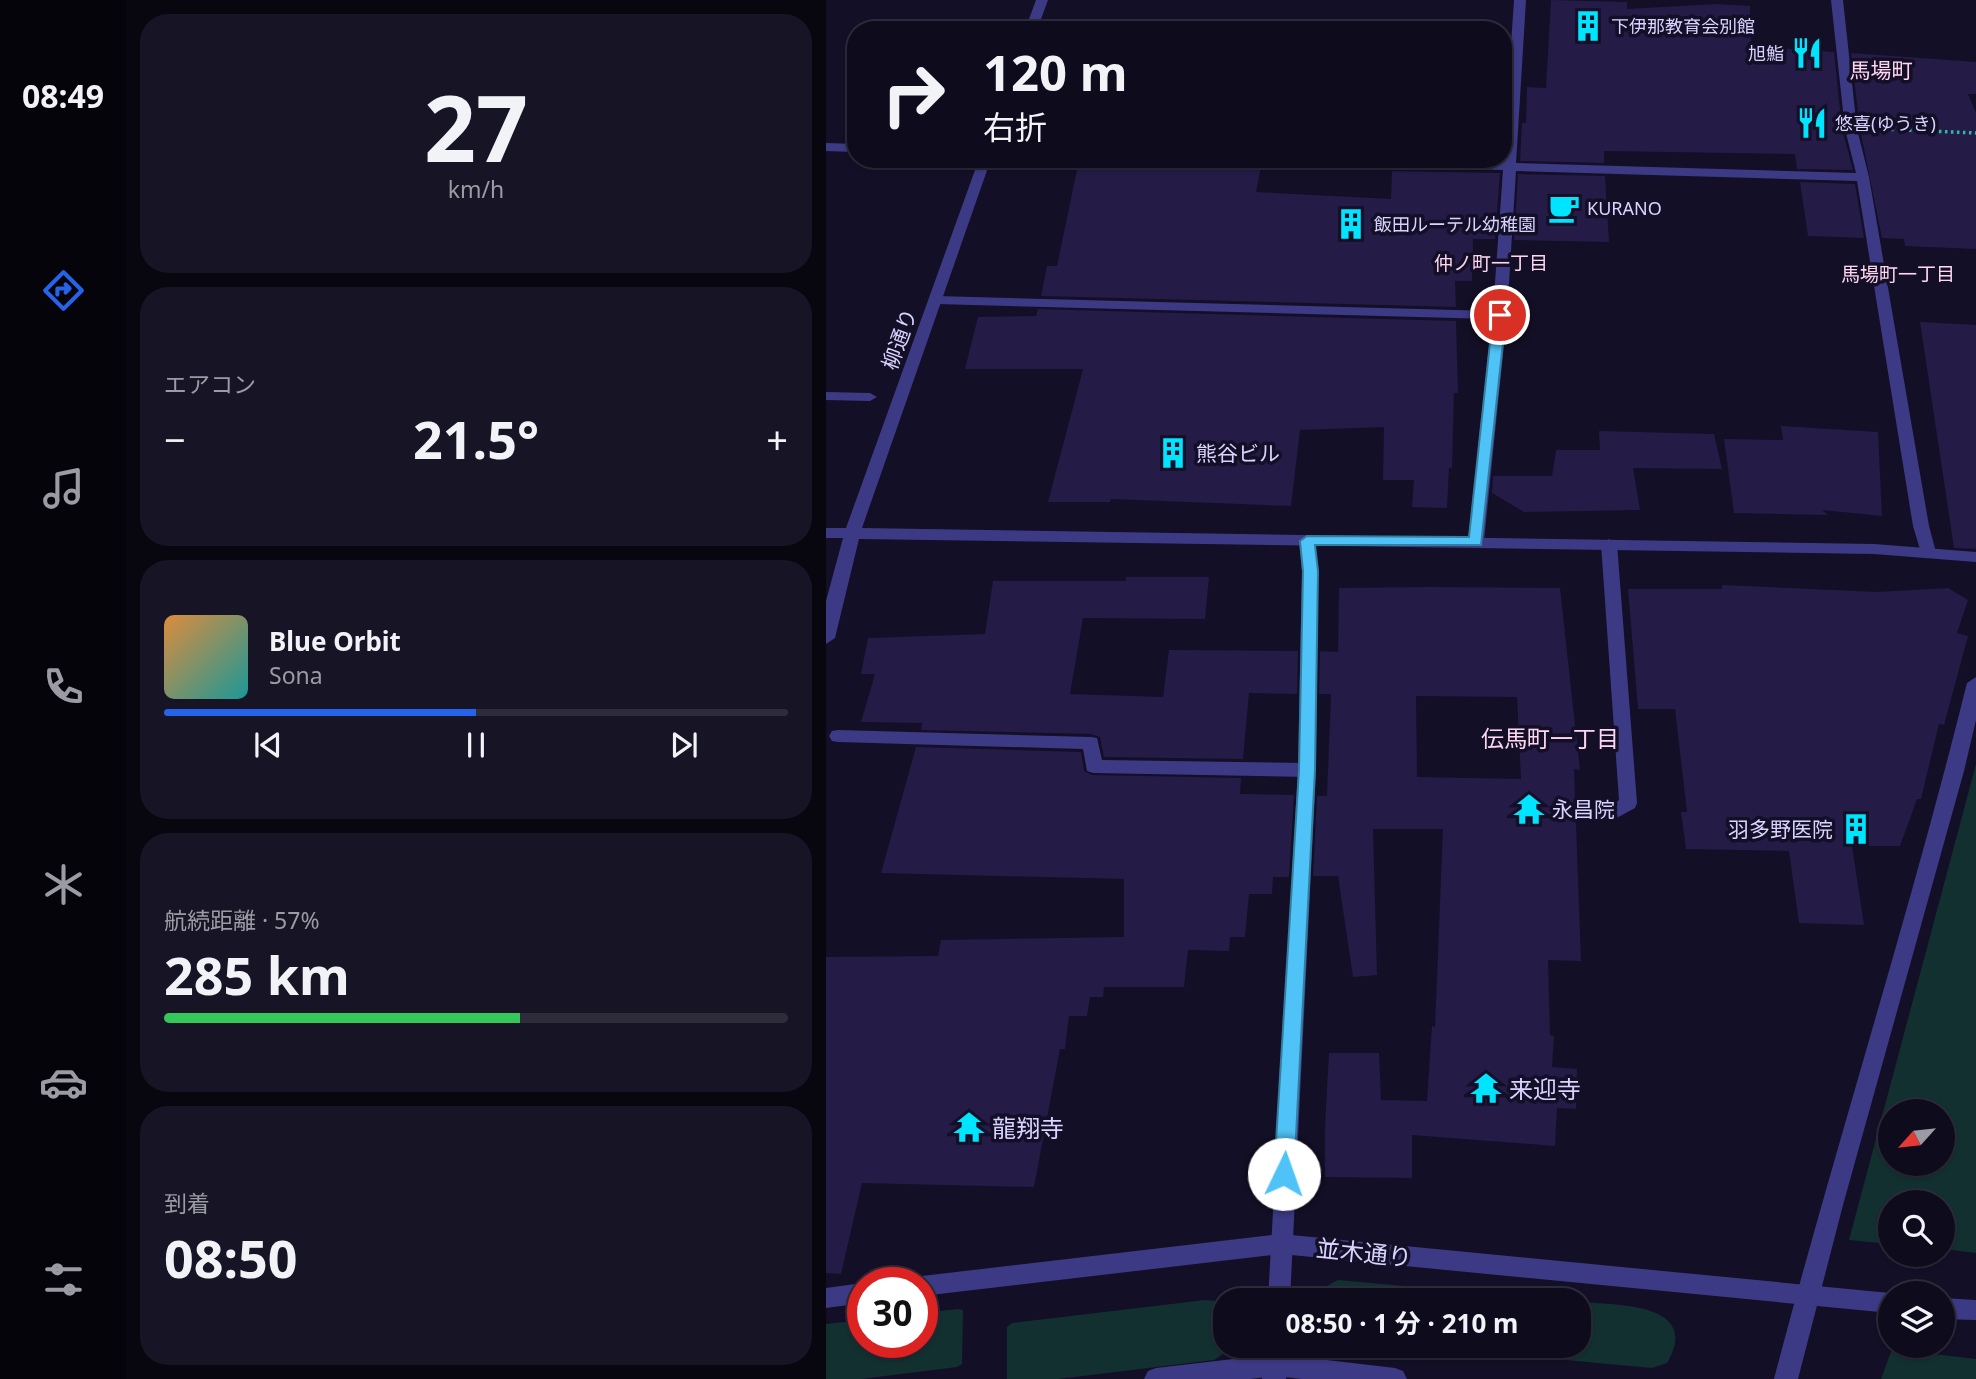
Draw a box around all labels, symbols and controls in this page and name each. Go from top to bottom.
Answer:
building icon: 下伊那教育会別館 [1571,9,1605,43]
place label: 下伊那教育会別館 [1611,14,1755,38]
restaurant icon: 旭鮨 [1790,36,1824,70]
text: 120 m [983,39,1128,105]
place label: 旭鮨 [1748,41,1784,65]
icon: right [868,49,959,140]
district label: 馬場町 [1850,56,1913,84]
text: 27 [424,65,528,189]
text: 08:49 [22,74,104,117]
text: 右折 [983,105,1047,148]
restaurant icon: 悠喜(ゆうき) [1795,106,1829,140]
place label: 悠喜(ゆうき) [1835,111,1936,135]
text: km/h [448,173,504,205]
cafe icon: KURANO [1547,191,1581,225]
place label: KURANO [1587,196,1662,220]
building icon: 飯田ルーテル幼稚園 [1334,207,1368,241]
place label: 飯田ルーテル幼稚園 [1374,212,1536,236]
district label: 仲ノ町一丁目 [1434,250,1548,276]
district label: 馬場町一丁目 [1841,261,1955,287]
icon: directions [39,266,88,315]
pin [1470,285,1530,345]
icon: arrive [1481,296,1519,334]
street label: 柳通り [875,305,923,373]
text: エアコン [164,368,256,400]
text: 21.5° [413,403,539,474]
text: − [164,413,186,465]
text: + [766,413,788,465]
building icon: 熊谷ビル [1156,436,1190,470]
place label: 熊谷ビル [1196,439,1280,467]
icon: music [39,464,88,513]
text: Blue Orbit [269,623,401,659]
text: Sona [269,659,323,691]
icon: phone [39,662,88,711]
district label: 伝馬町一丁目 [1481,722,1619,754]
icon: previous [249,726,287,764]
icon: pause [457,726,495,764]
icon: next [665,726,703,764]
temple icon: 永昌院 [1512,792,1546,826]
place label: 永昌院 [1552,795,1615,823]
building icon: 羽多野医院 [1839,812,1873,846]
place label: 羽多野医院 [1728,815,1833,843]
icon: climate [39,860,88,909]
text: 航続距離 · 57% [164,904,320,936]
text: 285 km [164,939,350,1010]
icon: car [39,1058,88,1107]
temple icon: 来迎寺 [1469,1071,1503,1105]
place label: 来迎寺 [1509,1072,1581,1105]
north arrow [1878,1099,1955,1176]
map controls [1878,1099,1955,1358]
temple icon: 龍翔寺 [952,1110,986,1144]
place label: 龍翔寺 [992,1111,1064,1144]
position arrow [1247,1137,1321,1211]
text: 到着 [164,1187,210,1219]
button: search [1878,1190,1955,1267]
text: 08:50 [164,1222,298,1293]
street label: 並木通り [1315,1231,1413,1273]
icon: filters [39,1255,88,1304]
speed limit sign: 30 [847,1267,938,1358]
button: layers [1878,1281,1955,1358]
text: 08:50 · 1 分 · 210 m [1286,1305,1518,1341]

